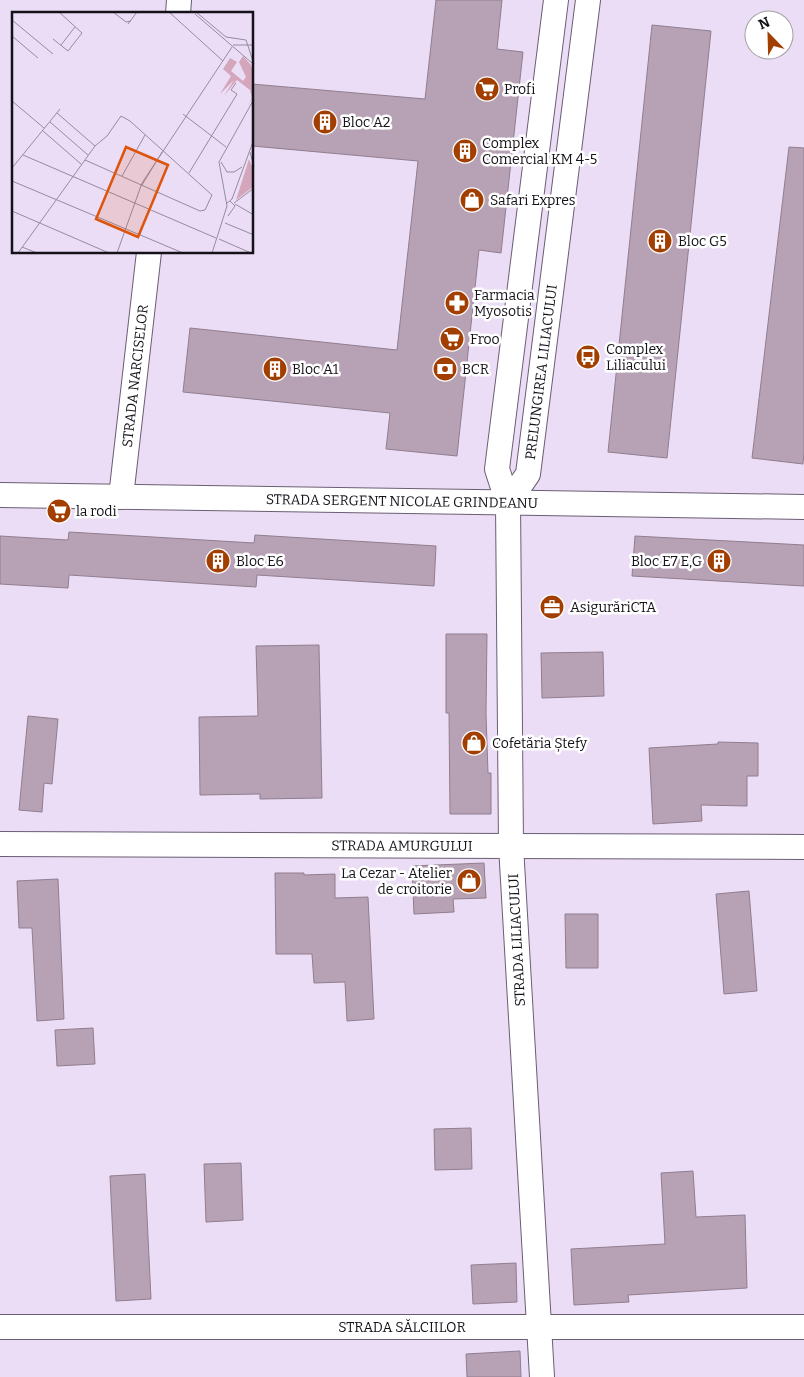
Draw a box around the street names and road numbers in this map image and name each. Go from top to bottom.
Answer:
street label: PRELUNGIREA LILIACULUI [521,283,560,461]
street label: STRADA NARCISELOR [118,304,151,448]
street label: STRADA SERGENT NICOLAE GRINDEANU [266,490,539,512]
street label: STRADA AMURGULUI [331,837,473,854]
street label: STRADA LILIACULUI [505,873,529,1007]
street label: STRADA SĂLCIILOR [338,1318,466,1336]

